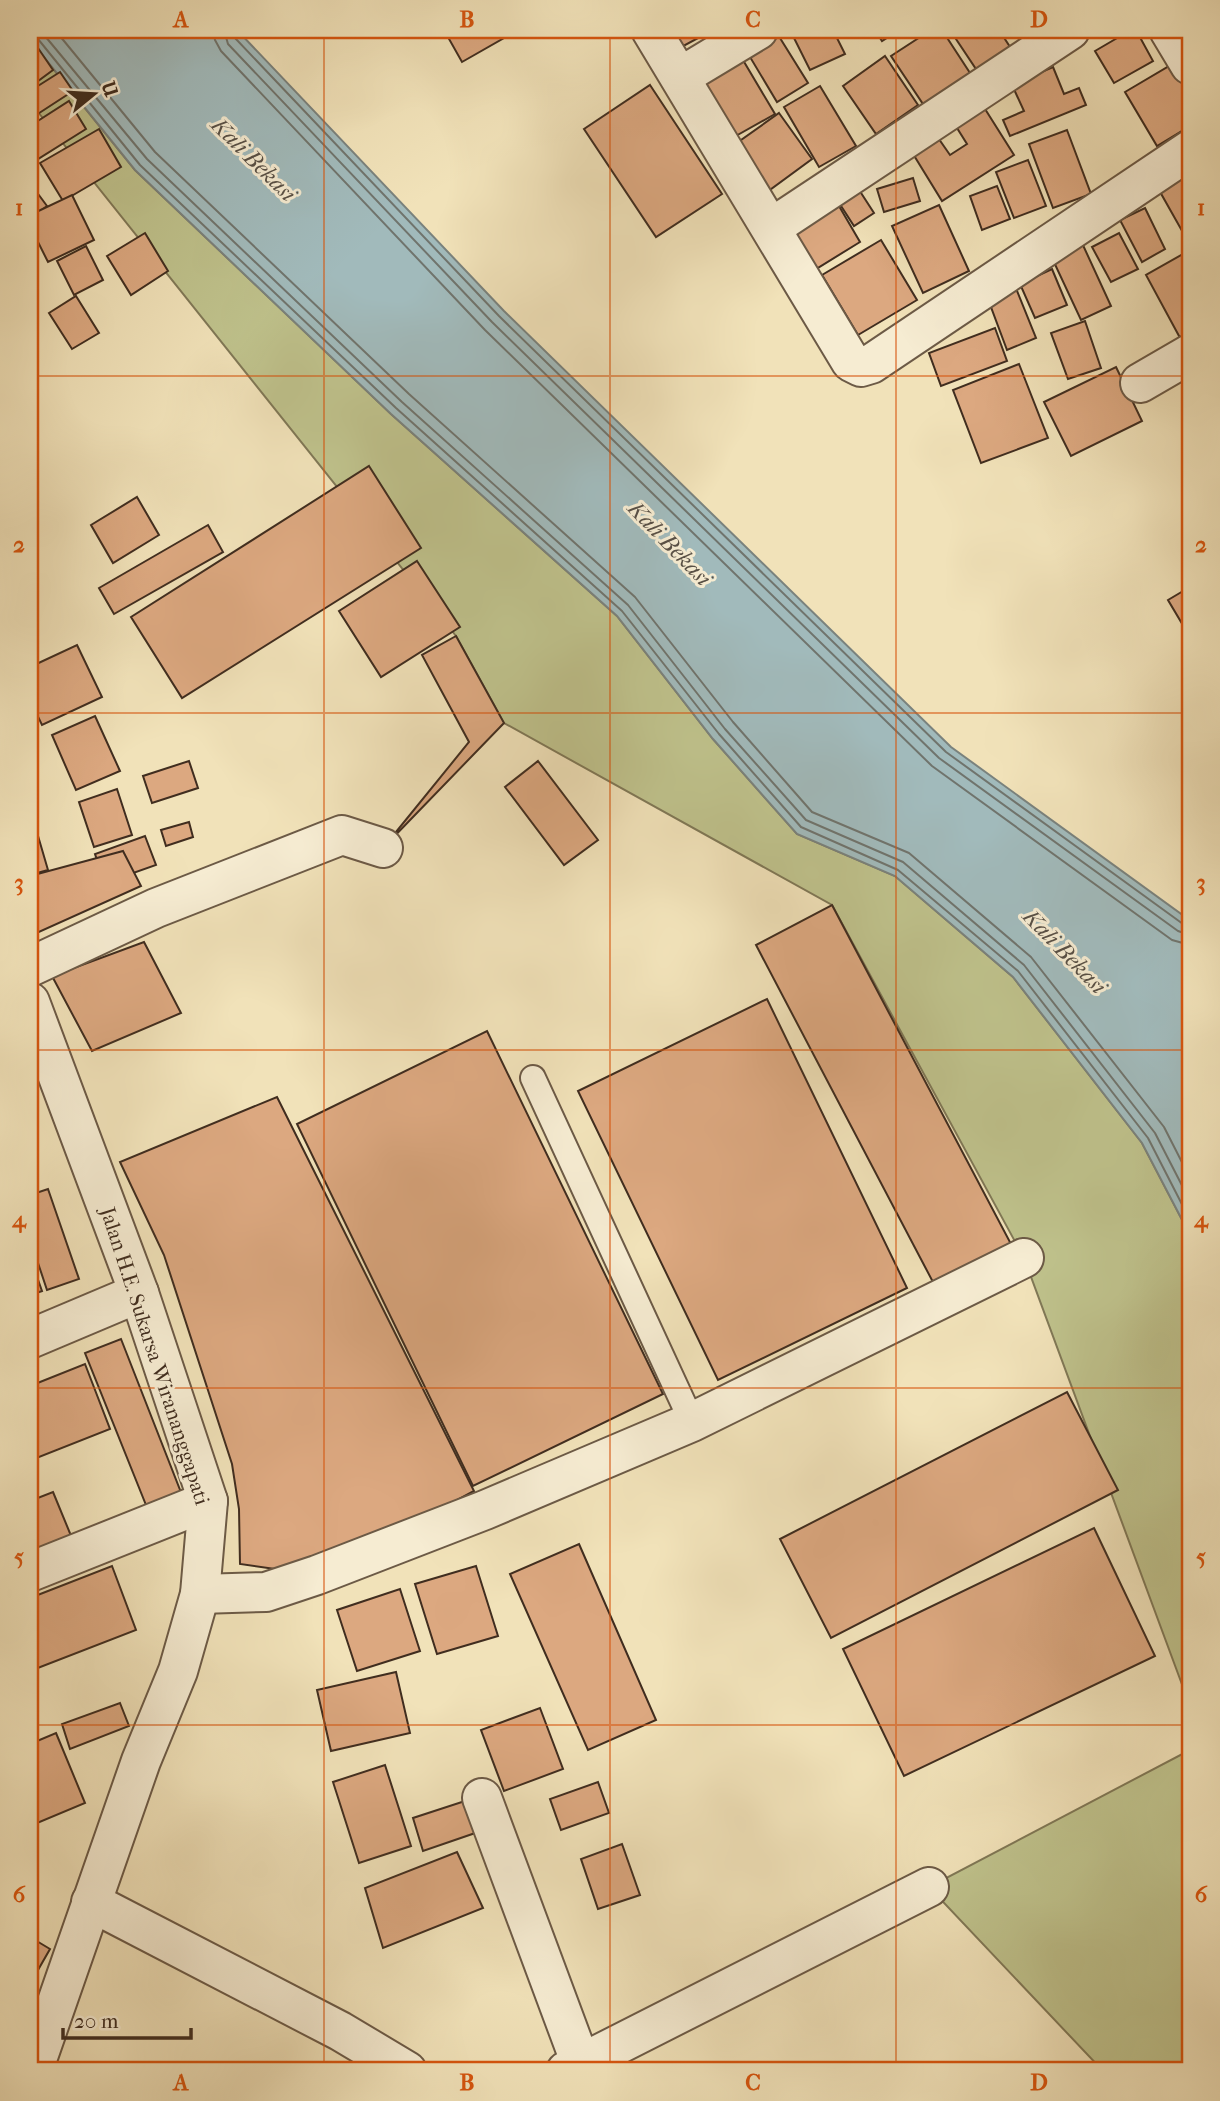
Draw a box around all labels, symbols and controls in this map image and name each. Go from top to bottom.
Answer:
text: A [172,6,190,33]
text: B [460,6,475,33]
text: C [745,6,761,33]
text: D [1030,6,1048,33]
north arrow [60,60,130,130]
text: U [96,78,122,100]
water label: Kali Bekasi [204,110,302,208]
text: 1 [15,194,23,221]
text: 1 [1197,194,1205,221]
water label: Kali Bekasi [621,494,718,593]
text: 2 [13,531,25,558]
text: 2 [1195,531,1207,558]
text: 3 [14,869,24,896]
text: 3 [1196,869,1206,896]
water label: Kali Bekasi [1016,902,1113,1001]
street label: Jalan H.E. Sukarsa Wirananggapati [95,1202,215,1508]
text: 4 [11,1206,27,1233]
text: 4 [1193,1206,1209,1233]
text: 5 [14,1543,24,1570]
text: 5 [1196,1543,1206,1570]
text: 6 [13,1881,26,1908]
text: 6 [1195,1881,1208,1908]
scale bar [63,1996,191,2040]
text: 20 m [74,2009,119,2033]
text: A [172,2069,190,2096]
text: B [460,2069,475,2096]
text: C [745,2069,761,2096]
text: D [1030,2069,1048,2096]

